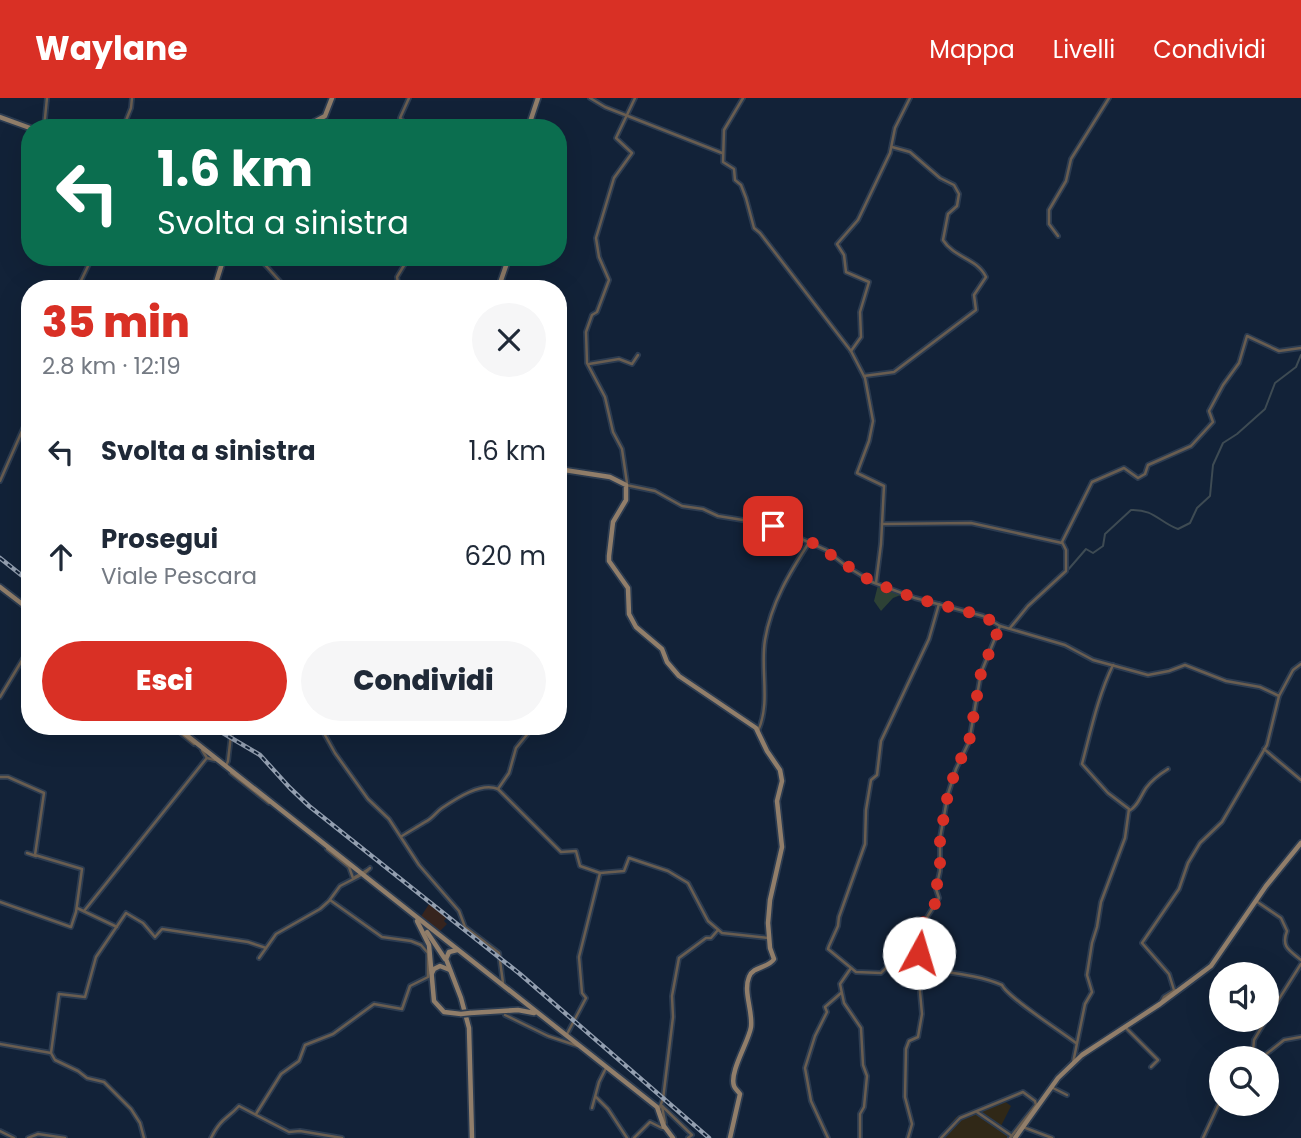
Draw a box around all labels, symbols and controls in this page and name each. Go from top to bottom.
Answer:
text: Waylane [35,25,188,72]
text: Mappa [929,33,1015,66]
text: Livelli [1053,33,1115,66]
text: Condividi [1153,33,1266,66]
text: 1.6 km [157,135,313,203]
icon: left [42,147,133,238]
text: Svolta a sinistra [157,200,409,245]
text: 35 min [42,293,190,352]
button: close [472,303,546,377]
text: 2.8 km · 12:19 [42,350,181,382]
icon: left [42,433,80,471]
text: Svolta a sinistra [101,433,316,469]
text: 1.6 km [469,433,546,469]
pin [743,496,803,556]
icon: arrive [754,507,792,545]
text: Prosegui [101,521,218,557]
icon: ahead [42,538,80,576]
text: 620 m [464,538,546,574]
text: Viale Pescara [101,560,257,592]
button: Esci [42,641,287,721]
button: Condividi [301,641,546,721]
position arrow [882,916,956,990]
map controls [1209,962,1279,1116]
button: sound [1209,962,1279,1032]
button: search [1209,1046,1279,1116]

